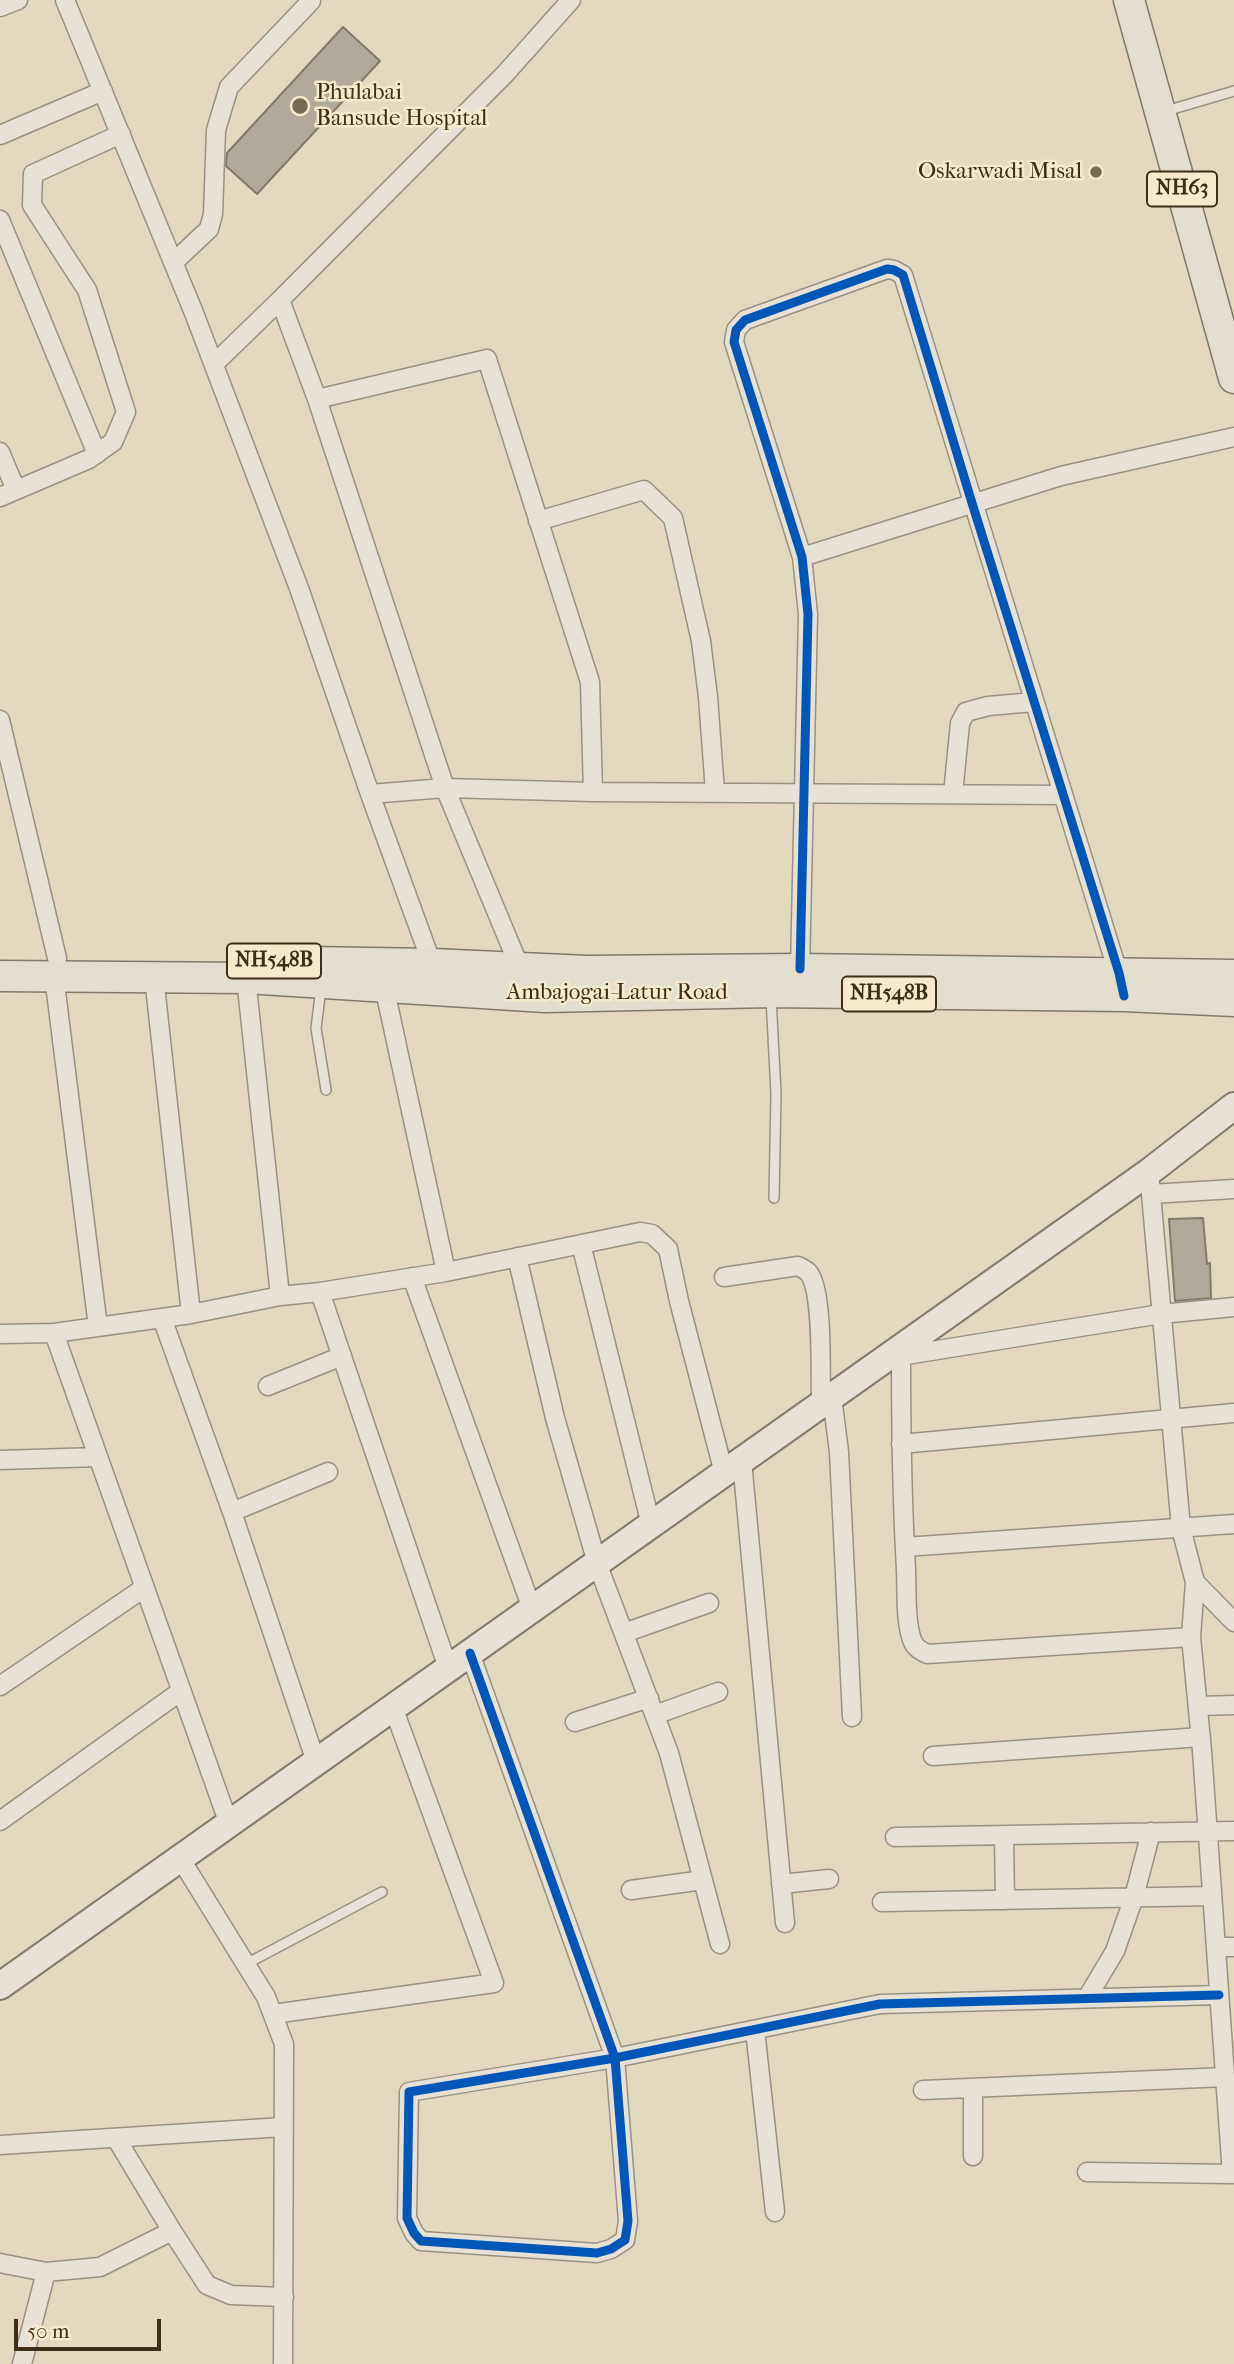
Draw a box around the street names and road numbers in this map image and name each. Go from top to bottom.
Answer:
road number: NH63 [1147,172,1217,206]
road number: NH548B [227,944,321,978]
road number: NH548B [842,976,936,1012]
street label: Ambajogai-Latur Road [506,979,728,1007]

